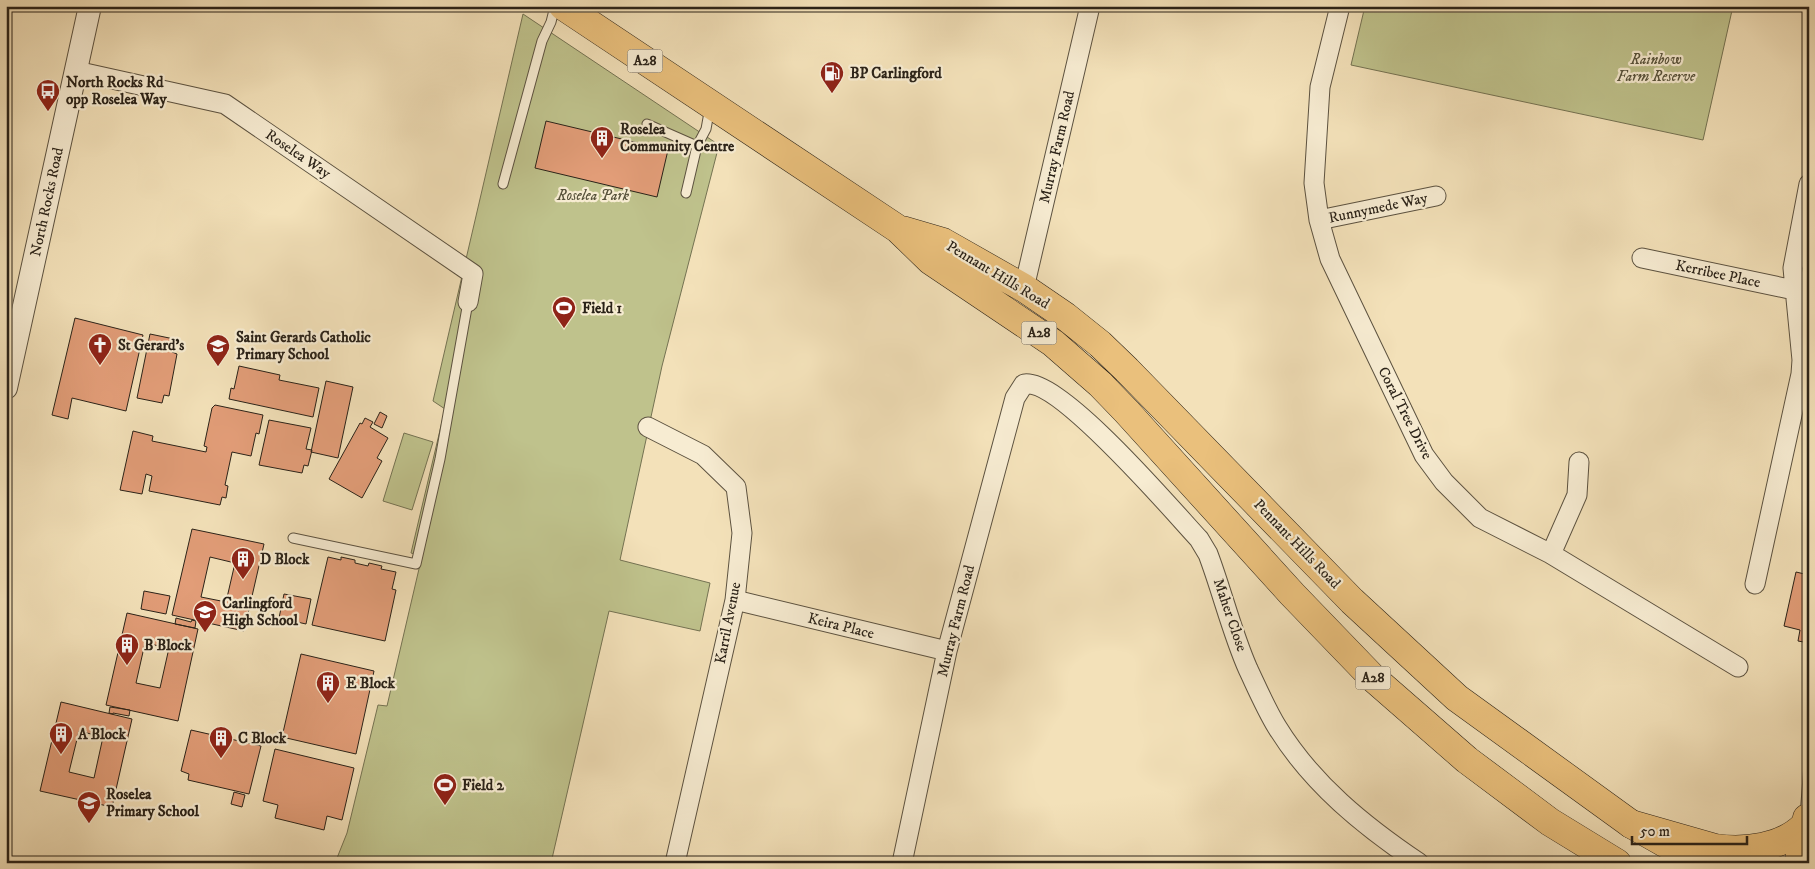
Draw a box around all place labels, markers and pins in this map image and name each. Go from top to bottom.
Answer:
fuel station icon: BP Carlingford [819,60,845,94]
place label: BP Carlingford [850,64,942,83]
place label: North Rocks Rd opp Roselea Way [66,73,167,109]
bus stop icon: North Rocks Rd opp Roselea Way [35,78,61,112]
place label: Roselea Community Centre [620,120,735,156]
building icon: Roselea Community Centre [589,125,615,159]
sports icon: Field 1 [551,295,577,329]
place label: Field 1 [582,299,622,318]
place label: Saint Gerards Catholic Primary School [236,328,371,364]
church icon: St Gerard's [87,332,113,366]
school or university icon: Saint Gerards Catholic Primary School [205,333,231,367]
place label: St Gerard's [118,336,184,355]
building icon: D Block [230,546,256,580]
place label: D Block [260,550,310,569]
place label: Carlingford High School [222,594,299,630]
school or university icon: Carlingford High School [192,599,218,633]
building icon: B Block [114,632,140,666]
place label: B Block [144,636,192,655]
building icon: E Block [315,670,341,704]
place label: E Block [346,674,395,693]
building icon: A Block [48,721,74,755]
place label: A Block [77,725,126,744]
building icon: C Block [208,725,234,759]
place label: C Block [238,729,287,748]
sports icon: Field 2 [432,772,458,806]
place label: Field 2 [462,776,504,795]
place label: Roselea Primary School [106,785,199,821]
school or university icon: Roselea Primary School [76,790,102,824]

